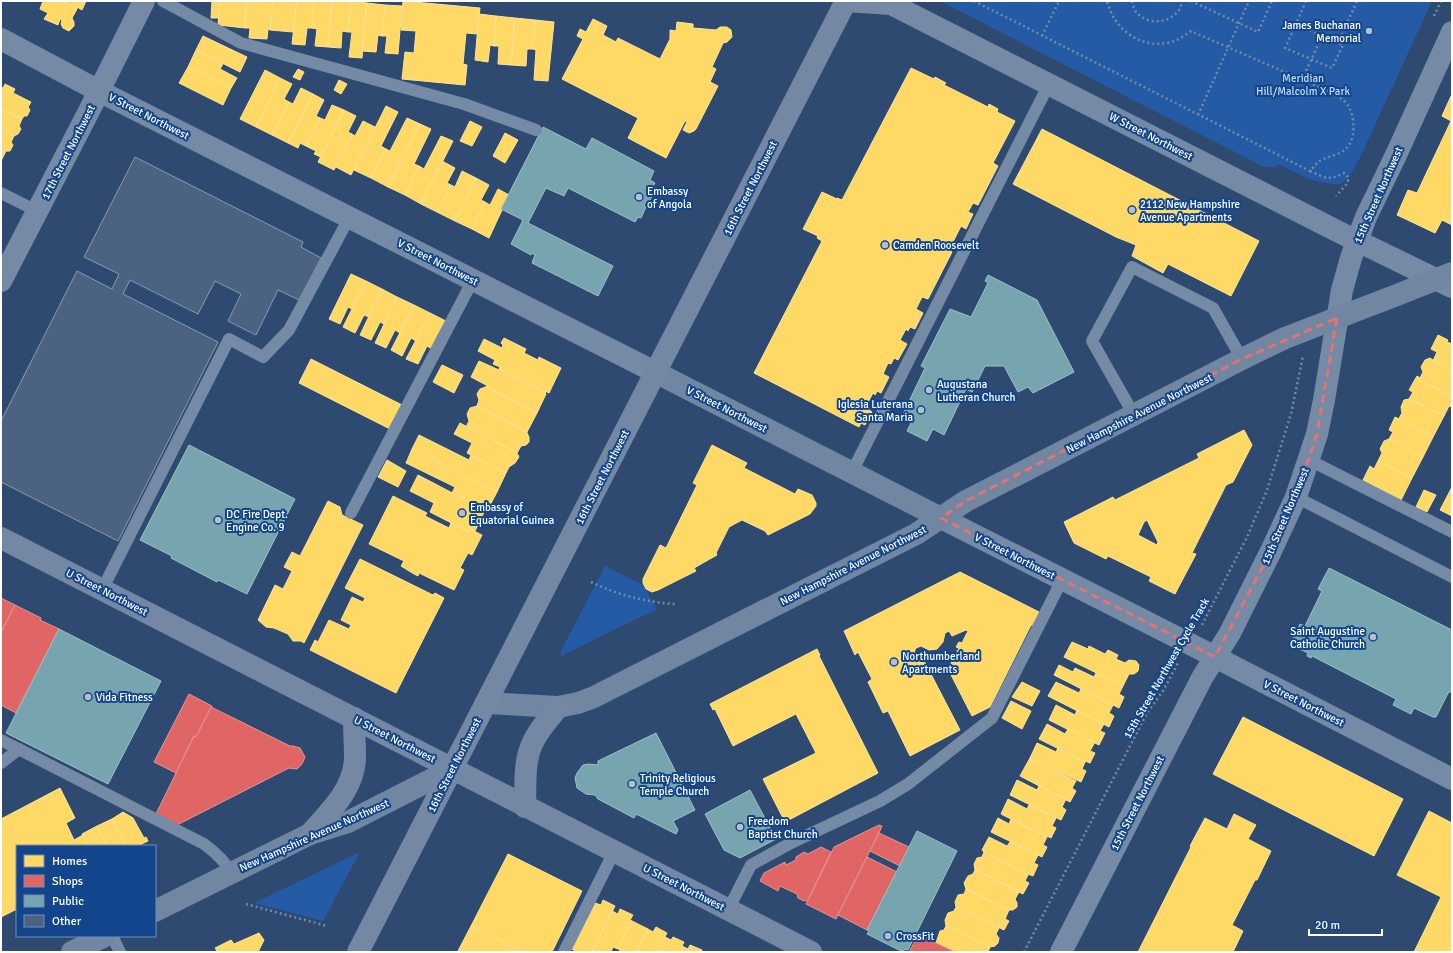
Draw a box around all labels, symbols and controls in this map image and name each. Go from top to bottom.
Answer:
place label: James Buchanan Memorial [1282,19,1361,45]
marker: James Buchanan Memorial [1364,26,1374,36]
park label: Meridian Hill/Malcolm X Park [1256,72,1351,98]
street label: V Street Northwest [106,90,191,142]
street label: 17th Street Northwest [39,103,98,202]
street label: W Street Northwest [1107,110,1195,163]
street label: 16th Street Northwest [721,139,780,238]
street label: 15th Street Northwest [1351,145,1406,246]
place label: Embassy of Angola [647,185,692,211]
marker: Embassy of Angola [634,192,644,202]
place label: 2112 New Hampshire Avenue Apartments [1140,198,1240,224]
marker: 2112 New Hampshire Avenue Apartments [1127,205,1137,215]
street label: V Street Northwest [395,236,480,288]
place label: Camden Roosevelt [893,239,979,252]
marker: Camden Roosevelt [880,240,890,250]
street label: New Hampshire Avenue Northwest [1064,371,1215,456]
place label: Augustana Lutheran Church [937,378,1015,404]
street label: V Street Northwest [684,383,769,435]
marker: Augustana Lutheran Church [924,385,934,395]
place label: Iglesia Luterana Santa Maria [838,398,913,424]
marker: Iglesia Luterana Santa Maria [916,405,926,415]
street label: 16th Street Northwest [573,428,632,527]
street label: 15th Street Northwest [1259,466,1312,567]
place label: Embassy of Equatorial Guinea [470,501,555,527]
place label: DC Fire Dept. Engine Co. 9 [226,508,288,534]
marker: Embassy of Equatorial Guinea [457,508,467,518]
marker: DC Fire Dept. Engine Co. 9 [213,515,223,525]
street label: New Hampshire Avenue Northwest [778,523,929,608]
street label: V Street Northwest [972,530,1057,582]
street label: U Street Northwest [64,566,150,619]
street label: 15th Street Northwest Cycle Track [1121,595,1212,741]
place label: Saint Augustine Catholic Church [1290,625,1365,651]
marker: Saint Augustine Catholic Church [1368,632,1378,642]
place label: Northumberland Apartments [902,650,980,676]
marker: Northumberland Apartments [889,657,899,667]
street label: V Street Northwest [1261,677,1346,729]
place label: Vida Fitness [96,691,153,704]
marker: Vida Fitness [83,692,93,702]
street label: U Street Northwest [352,713,438,766]
street label: 16th Street Northwest [425,716,484,815]
street label: 15th Street Northwest [1108,754,1167,853]
place label: Trinity Religious Temple Church [640,772,716,798]
marker: Trinity Religious Temple Church [627,779,637,789]
street label: New Hampshire Avenue Northwest [237,796,391,874]
place label: Freedom Baptist Church [748,815,818,841]
marker: Freedom Baptist Church [735,822,745,832]
legend [16,845,156,937]
text: Homes [52,854,87,869]
street label: U Street Northwest [641,861,727,914]
text: Shops [52,874,83,889]
text: Public [52,894,84,909]
scale bar [1309,911,1382,937]
text: Other [52,914,82,929]
text: 20 m [1315,918,1340,933]
place label: CrossFit [896,930,935,943]
marker: CrossFit [883,931,893,941]

